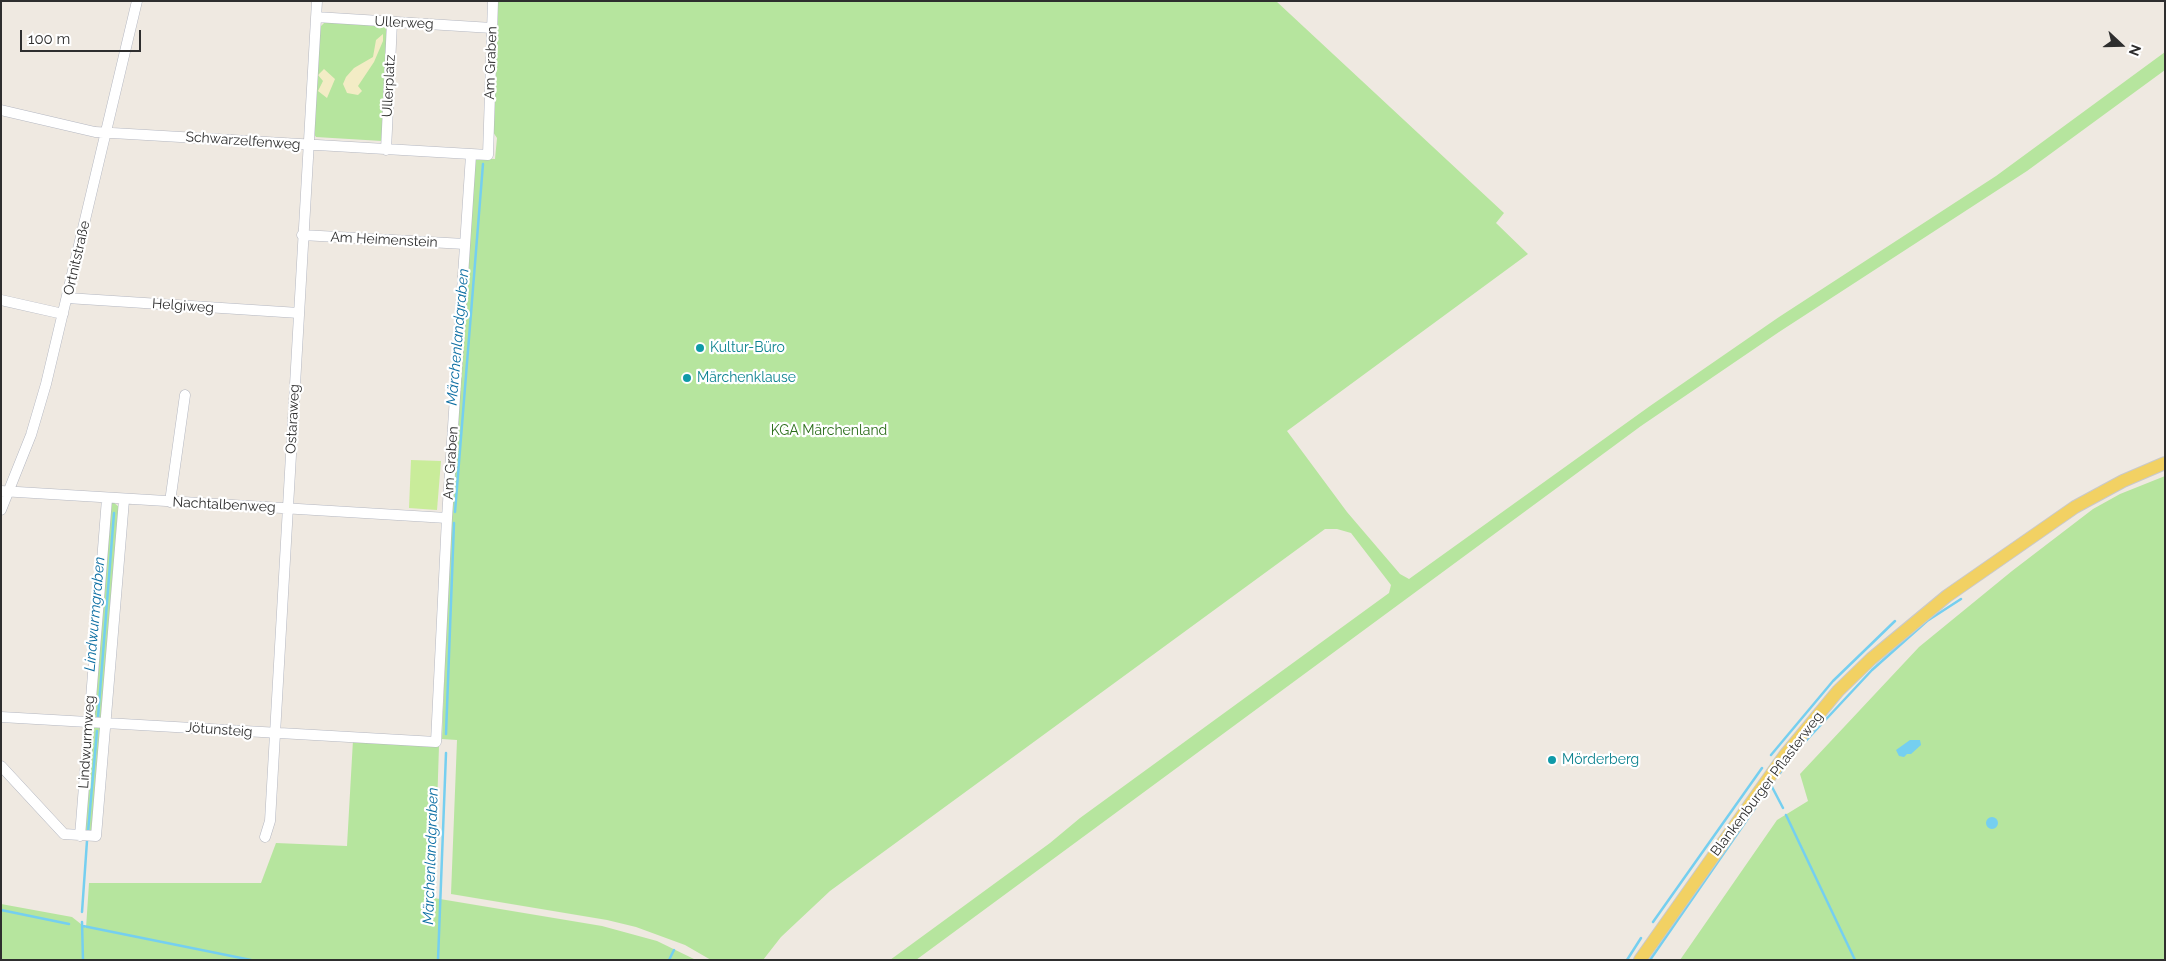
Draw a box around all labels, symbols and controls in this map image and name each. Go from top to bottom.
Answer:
street label: Ullerweg [374,13,434,33]
scale bar [22,20,144,52]
north arrow [2096,20,2146,70]
street label: Am Graben [481,26,501,100]
text: 100 m [28,30,70,48]
text: N [2126,43,2144,58]
street label: Ullerplatz [379,54,399,118]
street label: Schwarzelfenweg [185,129,301,153]
street label: Ortnitstraße [60,219,94,297]
street label: Am Heimenstein [330,229,438,251]
water label: Märchenlandgraben [443,268,473,406]
street label: Helgiweg [152,295,214,317]
place label: Kultur-Büro [710,340,785,356]
marker: Kultur-Büro [694,342,706,354]
place label: Märchenklause [697,370,796,386]
marker: Märchenklause [681,372,693,384]
street label: Ostaraweg [283,384,303,454]
park label: KGA Märchenland [771,423,887,439]
street label: Am Graben [440,426,462,500]
street label: Nachtalbenweg [172,494,276,516]
water label: Lindwurmgraben [81,556,109,672]
street label: Lindwurmweg [75,695,99,789]
street label: Blankenburger Pflasterweg [1707,709,1827,859]
street label: Jötunsteig [185,719,253,741]
place label: Mörderberg [1562,752,1639,768]
marker: Mörderberg [1546,754,1558,766]
water label: Märchenlandgraben [420,787,442,925]

